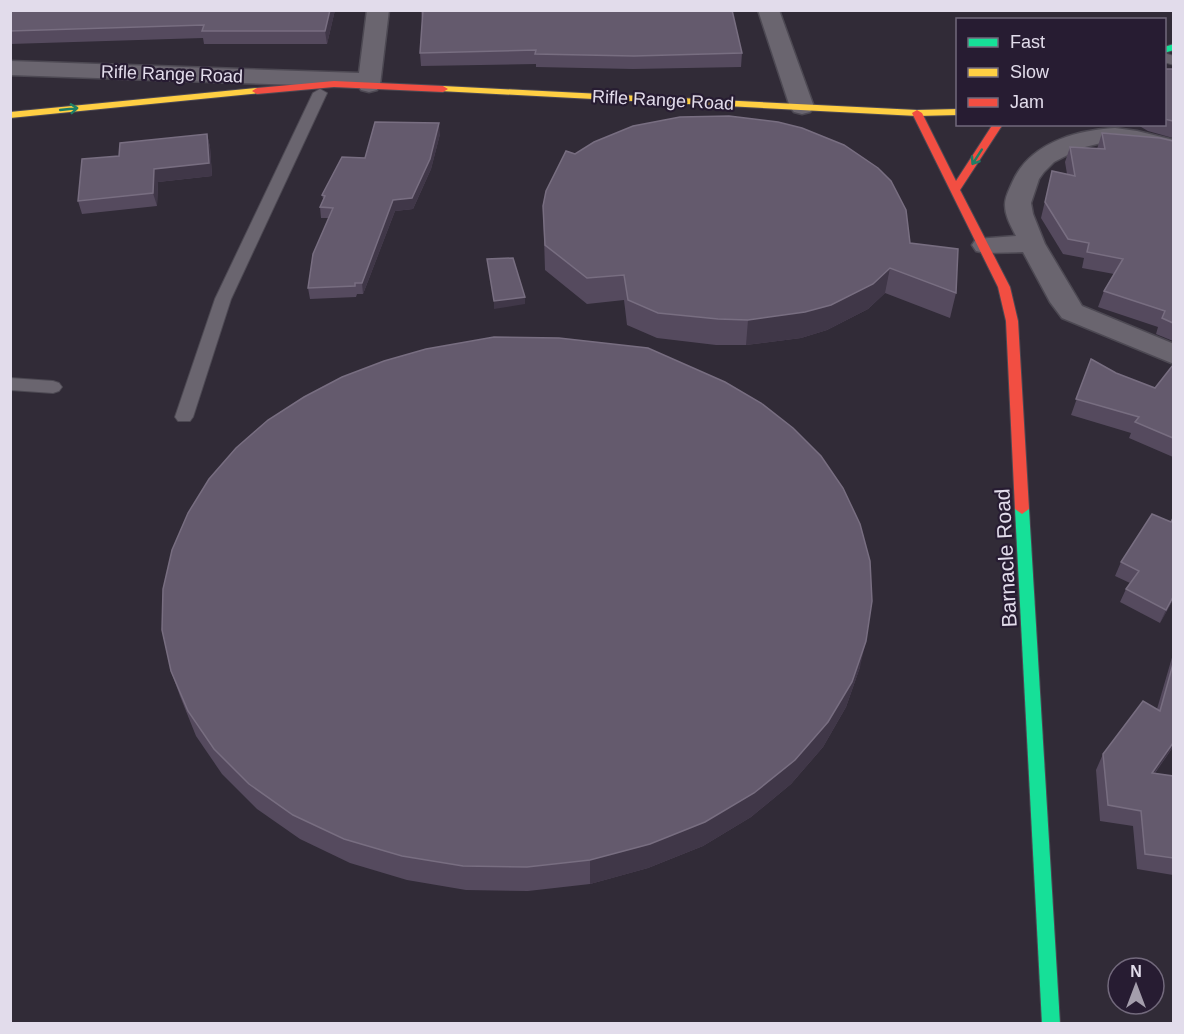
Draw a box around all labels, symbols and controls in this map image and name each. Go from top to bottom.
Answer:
legend [956,18,1166,126]
text: Fast [1010,32,1045,52]
street label: Rifle Range Road [101,62,243,86]
text: Slow [1010,62,1050,82]
street label: Rifle Range Road [592,86,734,114]
text: Jam [1010,92,1044,112]
one-way arrow [58,103,78,114]
one-way arrow [971,148,983,165]
street label: Barnacle Road [990,488,1021,628]
north arrow [1106,956,1166,1016]
text: N [1130,963,1142,980]

